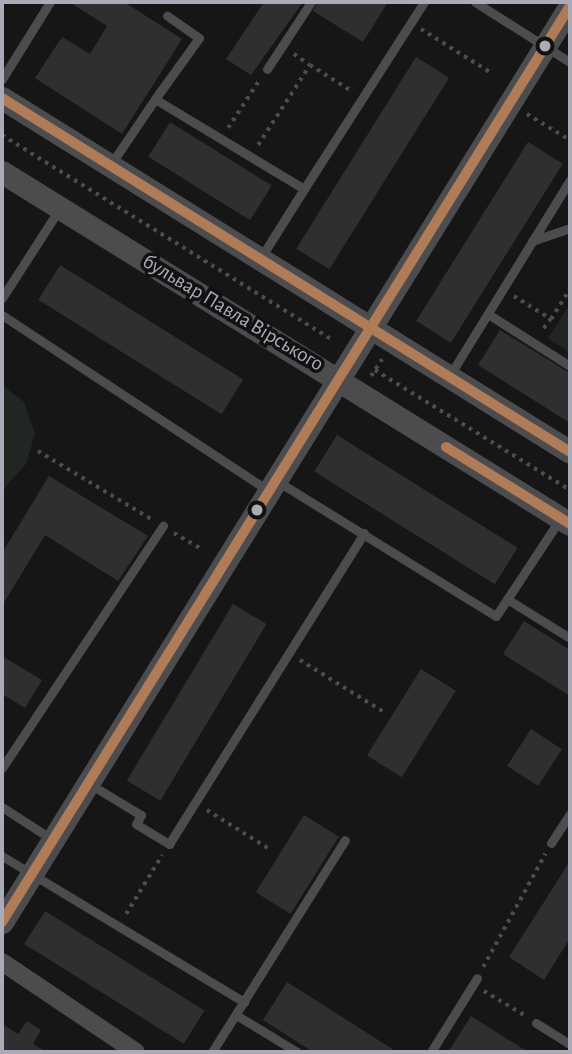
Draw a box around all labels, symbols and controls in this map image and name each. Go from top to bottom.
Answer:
unlabelled marker [538,39,552,53]
street label: бульвар Павла Вірського [138,249,328,377]
unlabelled marker [250,503,264,517]

